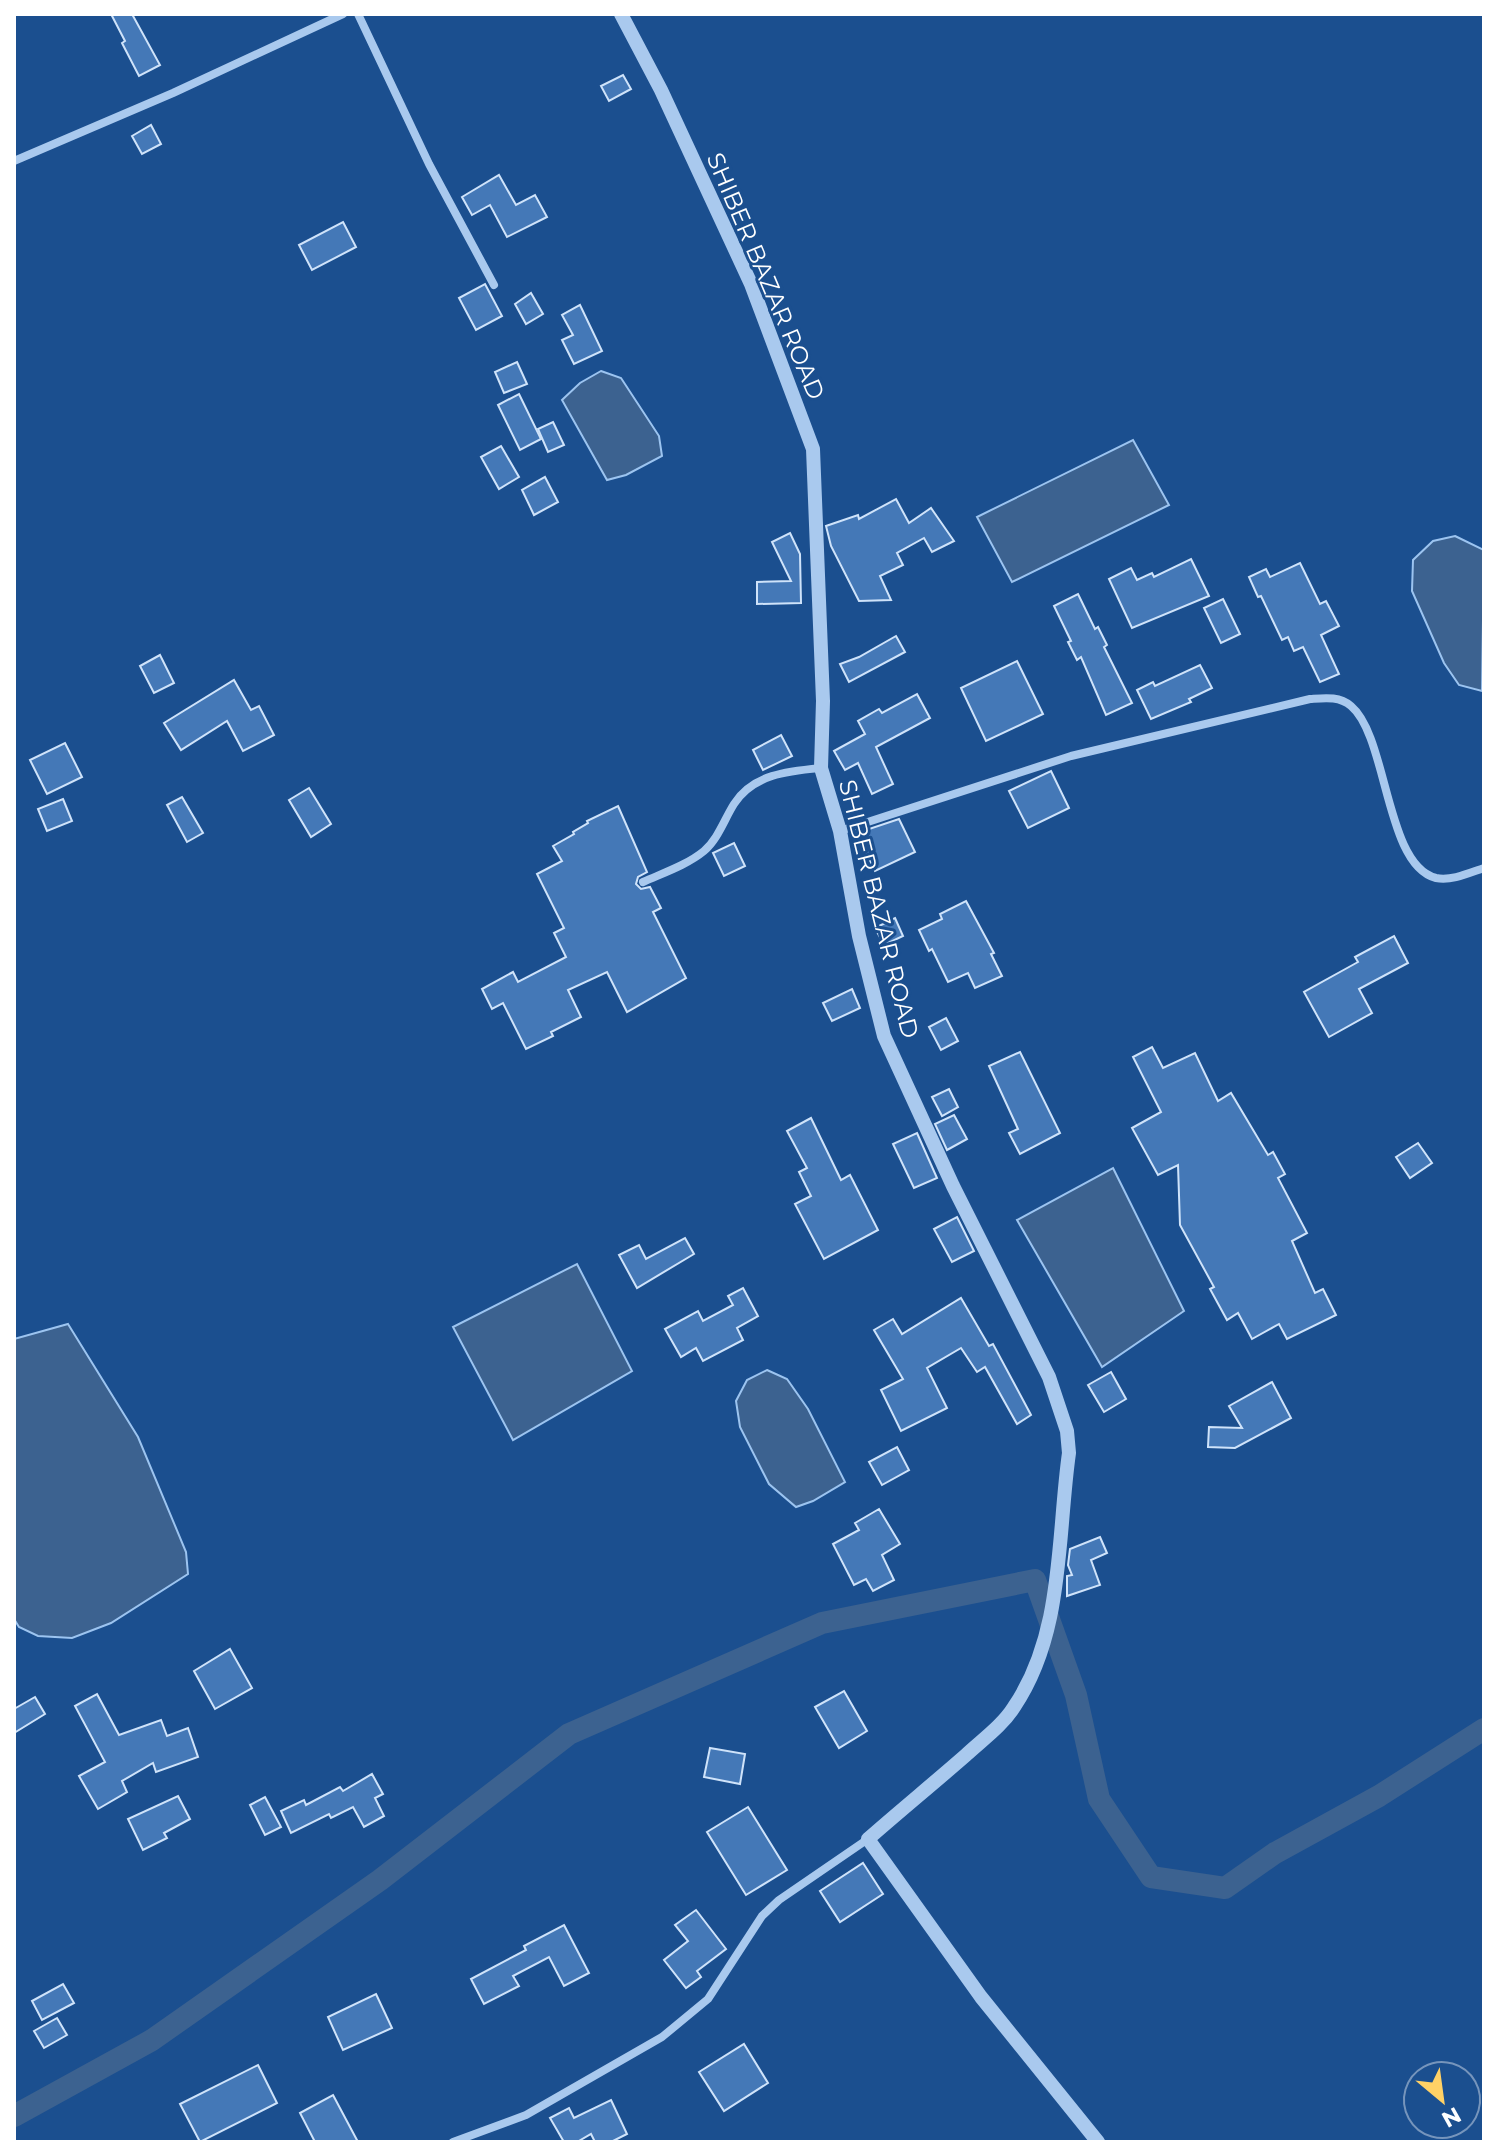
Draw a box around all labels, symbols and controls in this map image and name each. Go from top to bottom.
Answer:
street label: SHIBER BAZAR ROAD [701,148,831,404]
street label: SHIBER BAZAR ROAD [833,777,925,1041]
north arrow [1402,2060,1482,2140]
text: N [1437,2101,1466,2133]

